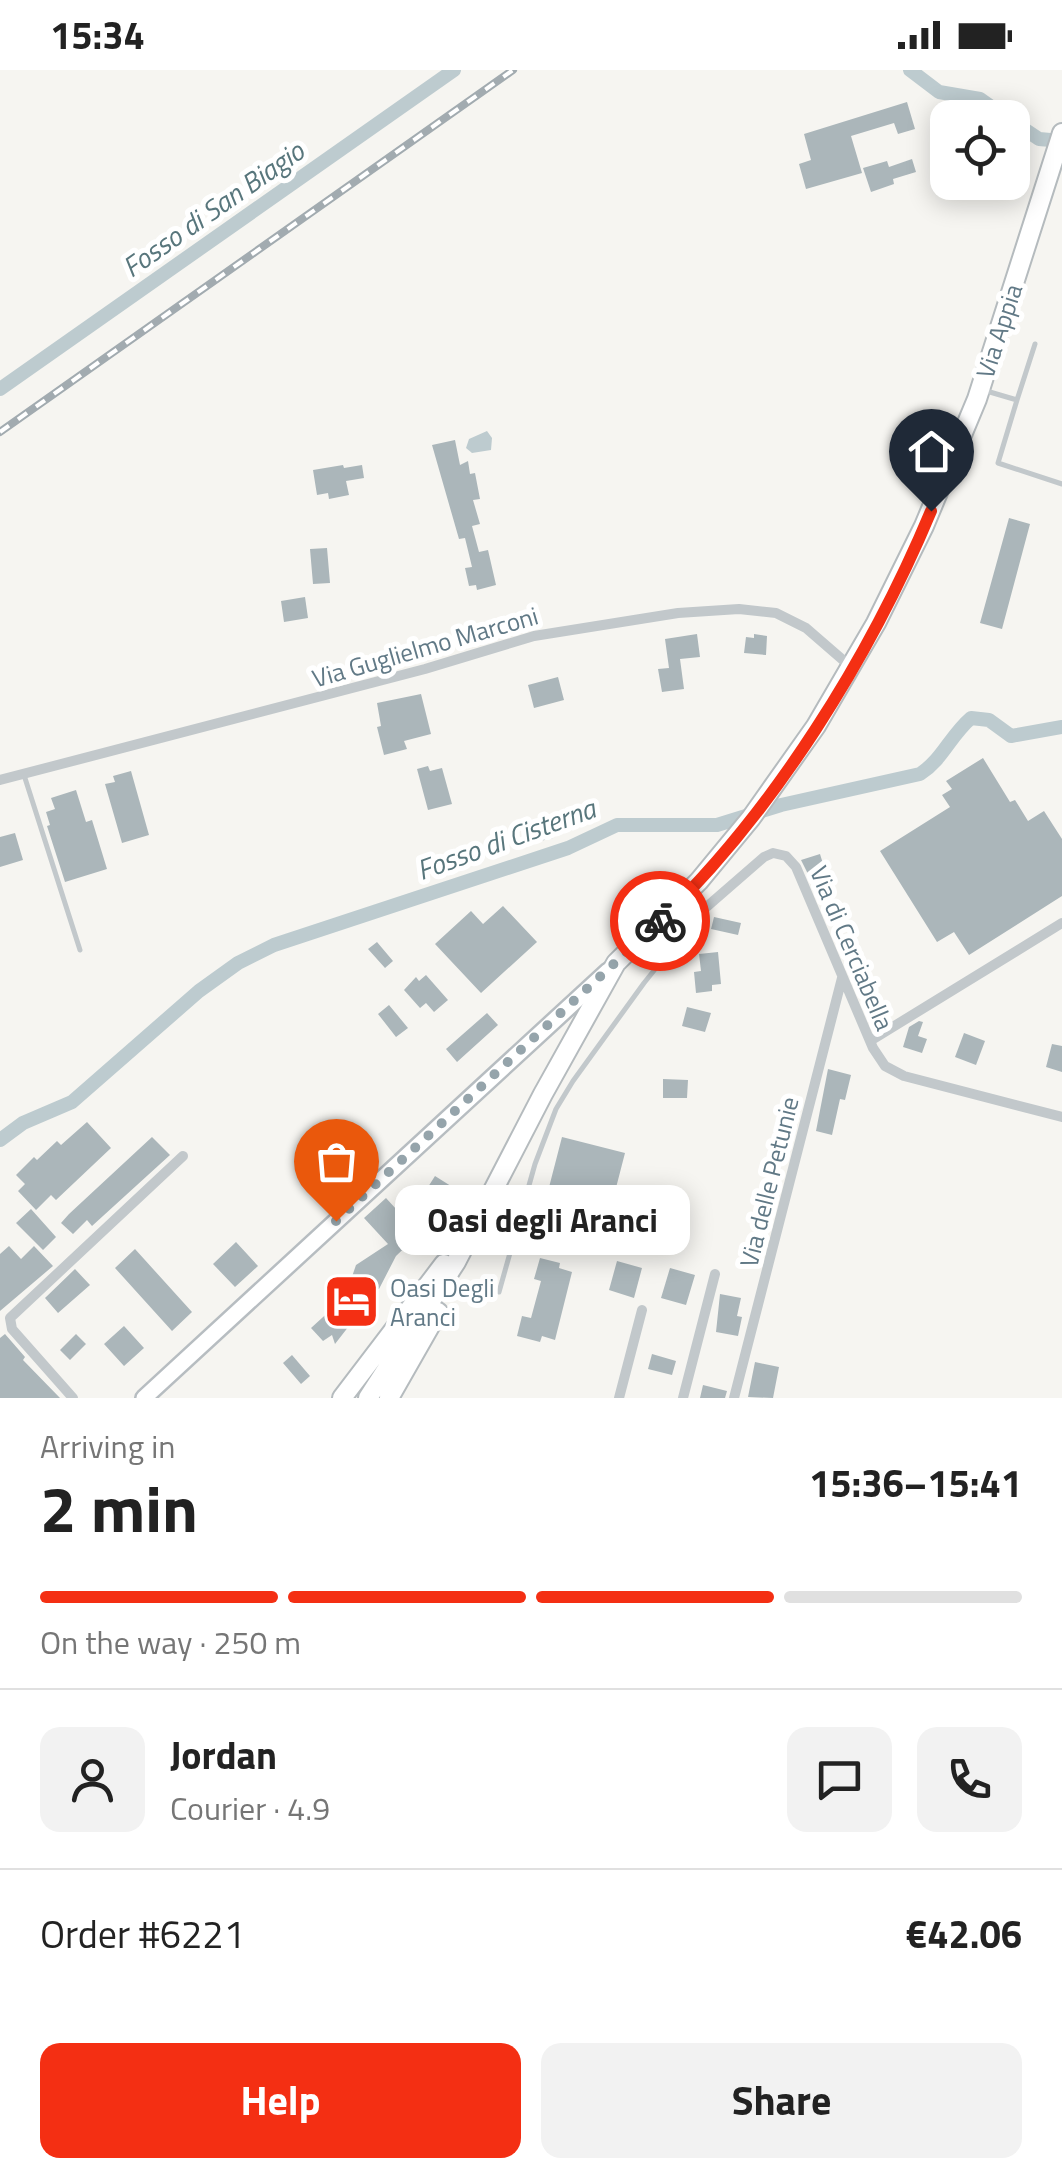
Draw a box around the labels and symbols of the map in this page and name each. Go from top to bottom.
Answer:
water label: Fosso di San Biagio [113,129,313,287]
street label: Via Appia [966,278,1032,383]
pin [889,409,974,512]
street label: Via Guglielmo Marconi [307,597,543,697]
water label: Fosso di Cisterna [410,786,603,891]
street label: Via di Cerciabella [800,860,904,1037]
courier [610,871,710,971]
street label: Via delle Petunie [729,1093,809,1271]
pin [294,1119,379,1222]
callout: Oasi degli Aranci [396,1186,691,1256]
place label: Oasi Degli Aranci [390,1269,494,1336]
hotel icon: Oasi Degli Aranci [321,1272,381,1332]

